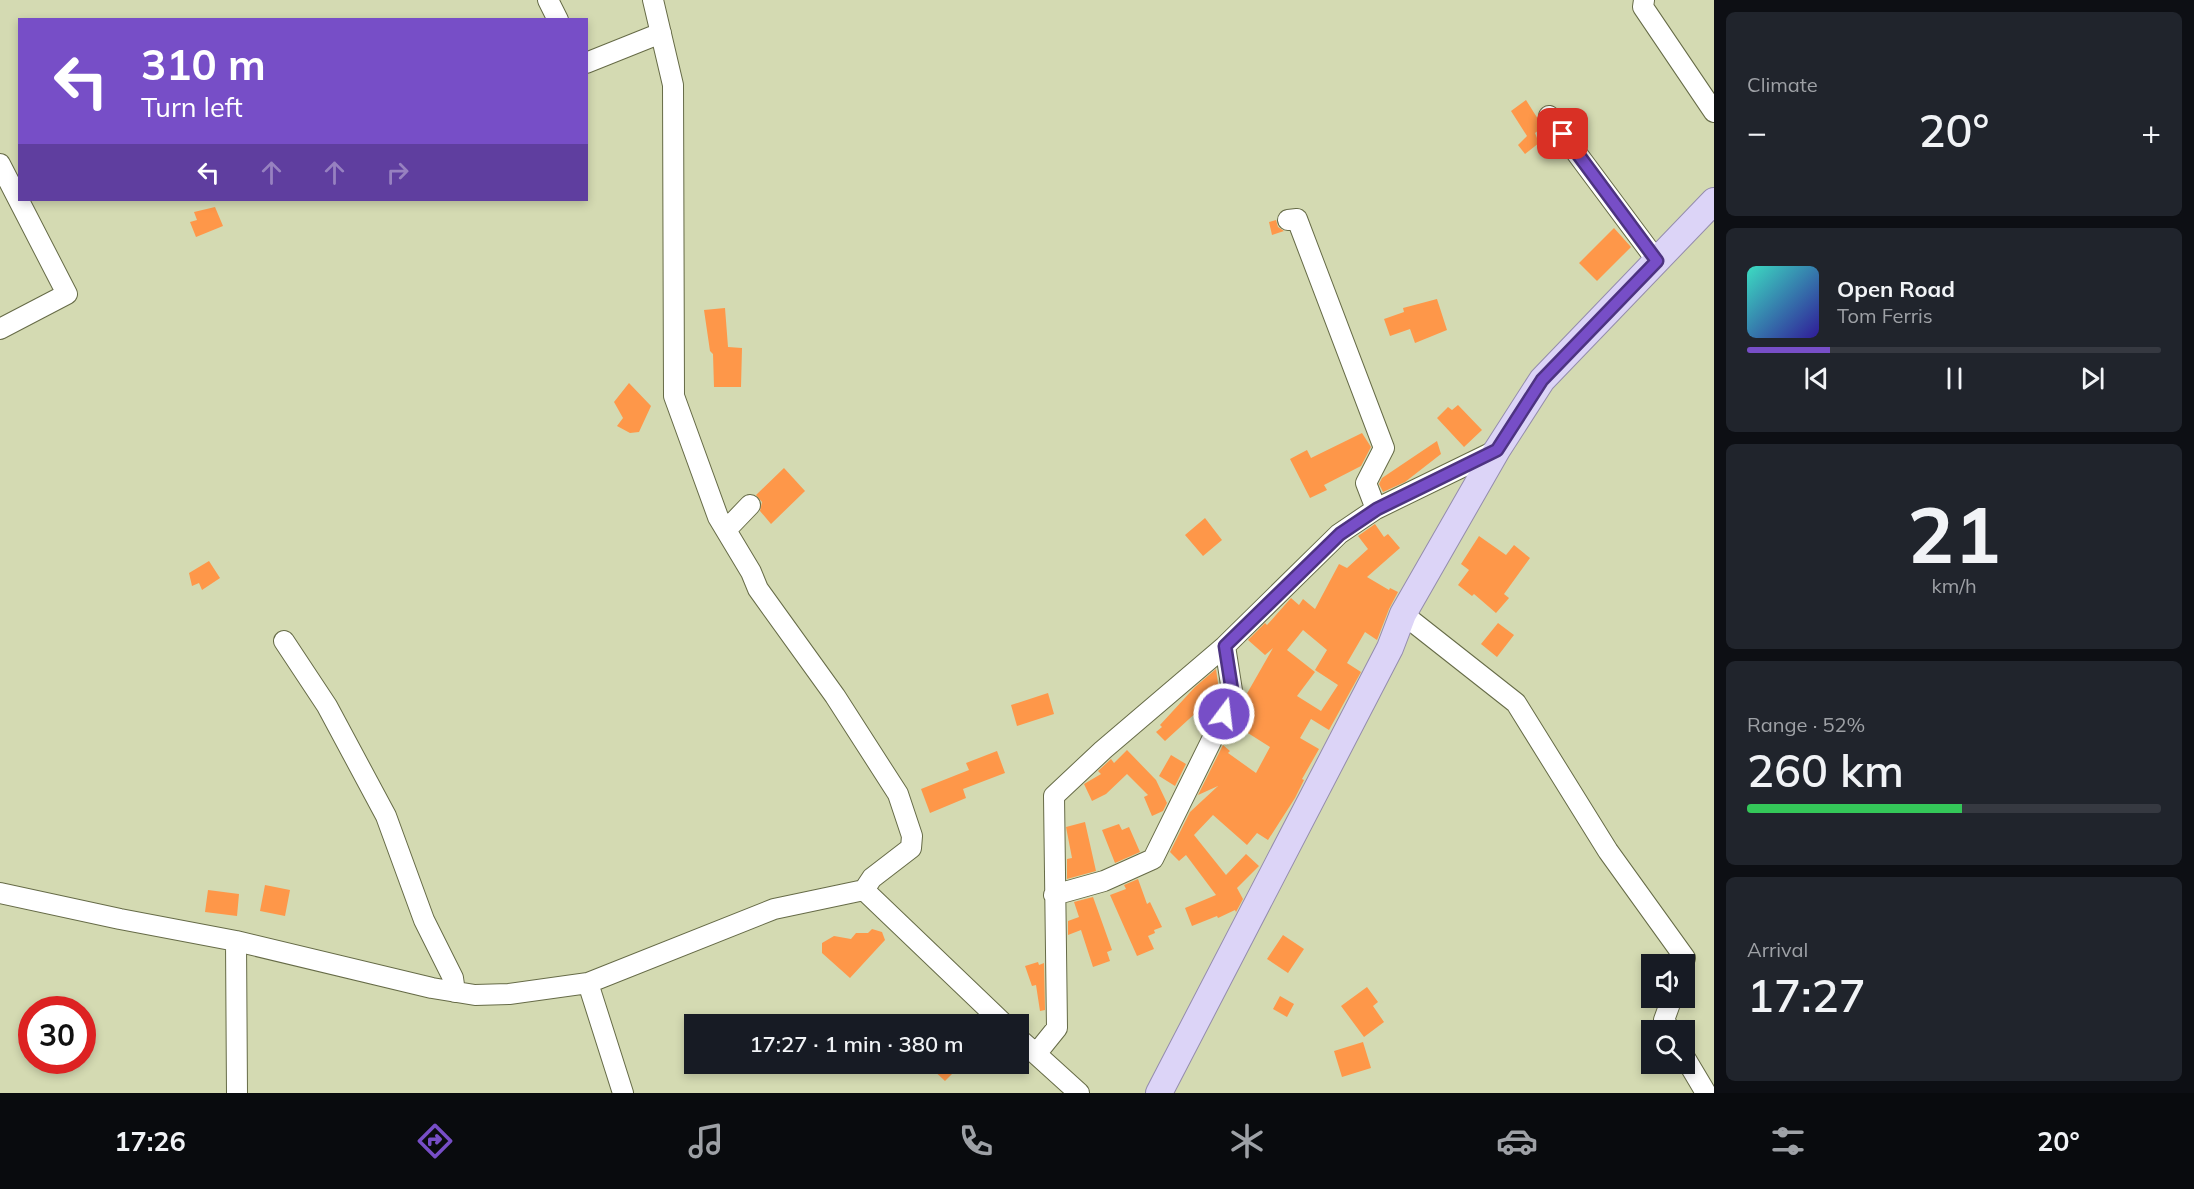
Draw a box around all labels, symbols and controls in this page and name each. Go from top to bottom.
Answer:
text: 310 m [141,38,266,91]
icon: left [42,42,120,120]
text: Climate [1747,72,1818,97]
text: Turn left [141,90,243,124]
text: 20° [1919,102,1989,158]
pin [1537,108,1588,159]
text: − [1747,111,1767,152]
text: + [2141,111,2161,152]
icon: arrive [1546,117,1579,150]
icon: left [192,156,225,189]
icon: ahead [255,156,288,189]
icon: ahead [318,156,351,189]
icon: right [381,156,414,189]
text: Open Road [1837,275,1955,303]
text: Tom Ferris [1837,303,1933,328]
icon: previous [1800,362,1833,395]
icon: pause [1938,362,1971,395]
icon: next [2076,362,2109,395]
text: 21 [1907,485,2001,583]
text: km/h [1931,573,1977,598]
position arrow [1192,682,1256,746]
text: Range · 52% [1747,712,1865,737]
text: 260 km [1747,742,1904,798]
text: Arrival [1747,937,1808,962]
map controls [1641,954,1695,1074]
button: sound [1641,954,1695,1008]
text: 17:27 [1747,967,1866,1023]
speed limit sign: 30 [18,996,96,1074]
button: search [1641,1020,1695,1074]
text: 17:27 · 1 min · 380 m [749,1030,964,1058]
icon: directions [414,1120,456,1162]
icon: music [685,1120,727,1162]
icon: phone [955,1120,997,1162]
icon: climate [1226,1120,1268,1162]
icon: car [1496,1120,1538,1162]
icon: filters [1767,1120,1809,1162]
text: 17:26 [114,1124,186,1158]
text: 20° [2037,1124,2080,1158]

